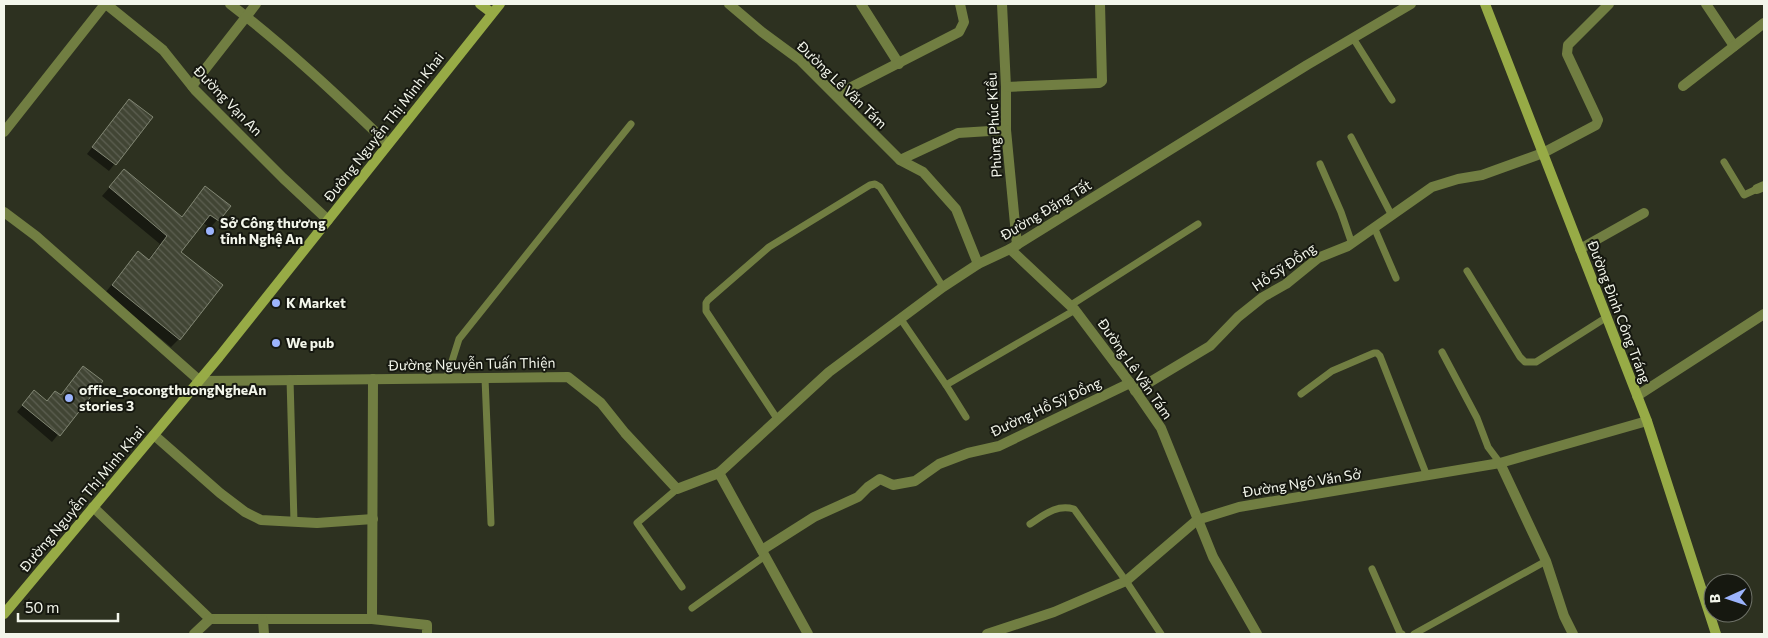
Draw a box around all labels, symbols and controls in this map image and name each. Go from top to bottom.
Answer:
street label: Đường Lê Văn Tám [793,37,891,132]
street label: Đường Nguyễn Thị Minh Khai [319,49,447,205]
street label: Đường Vạn An [190,61,266,139]
street label: Phùng Phúc Kiều [982,72,1005,178]
street label: Đường Đặng Tất [996,176,1094,244]
place label: Sở Công thương tỉnh Nghệ An [220,214,326,247]
marker: Sở Công thương tỉnh Nghệ An [204,225,216,237]
street label: Đường Đinh Công Tráng [1584,237,1655,386]
street label: Hồ Sỹ Đồng [1248,239,1319,294]
place label: K Market [286,294,346,311]
marker: K Market [270,297,282,309]
street label: Đường Lê Văn Tám [1094,314,1176,422]
place label: We pub [286,334,334,351]
marker: We pub [270,337,282,349]
street label: Đường Nguyễn Tuấn Thiện [387,354,556,373]
street label: Đường Hồ Sỹ Đồng [987,373,1104,440]
place label: office_socongthuongNgheAn stories 3 [79,381,266,414]
marker: office_socongthuongNgheAn stories 3 [63,392,75,404]
street label: Đường Nguyễn Thị Minh Khai [15,422,147,576]
street label: Đường Ngô Văn Sở [1241,465,1362,500]
north arrow [1703,573,1753,623]
scale bar [18,590,118,622]
text: B [1706,594,1723,604]
text: 50 m [25,598,59,616]

